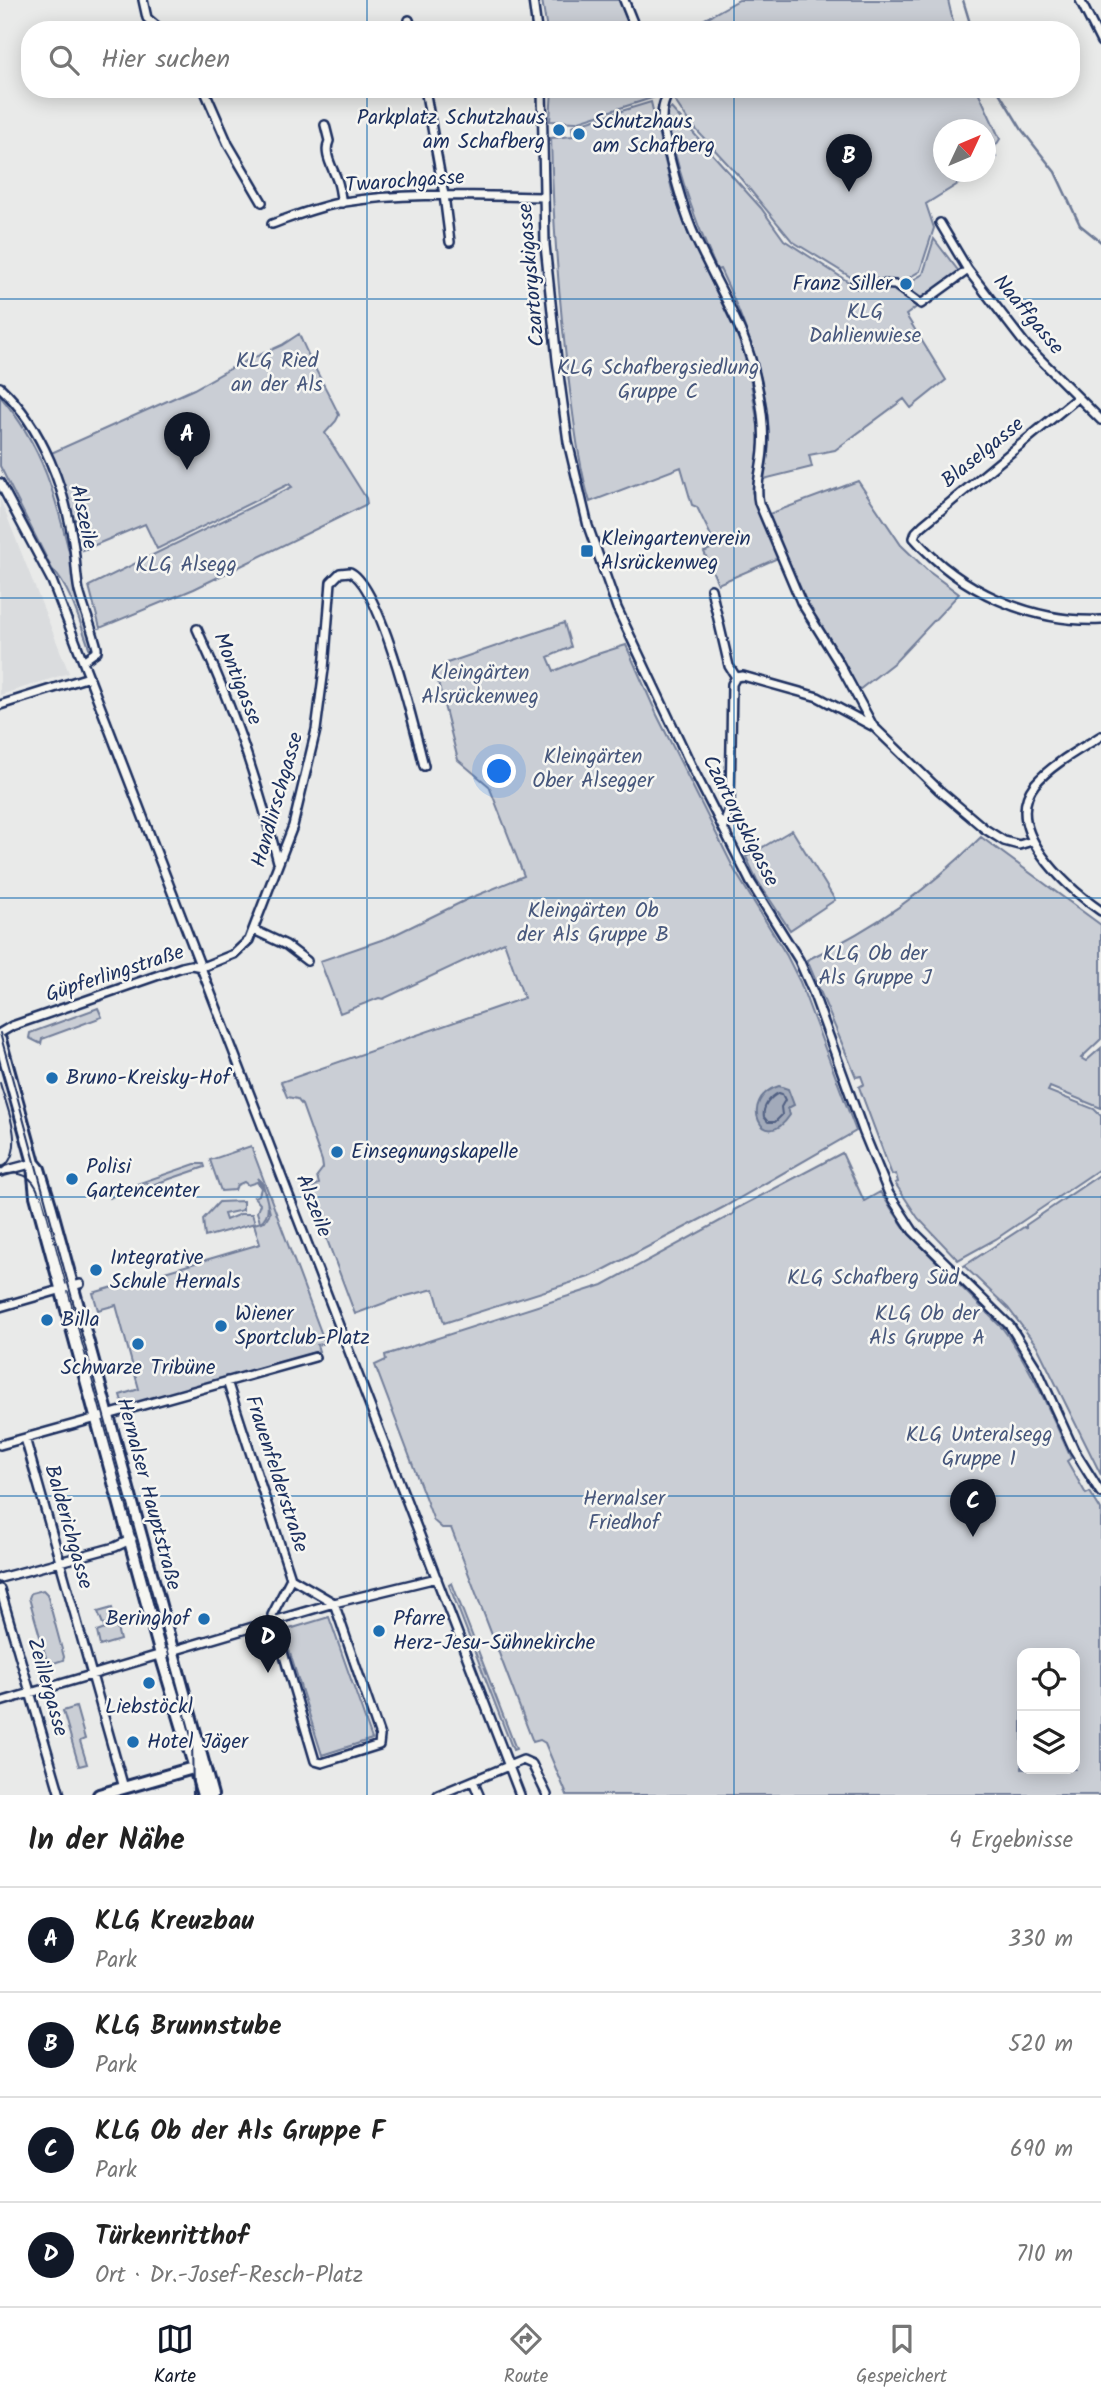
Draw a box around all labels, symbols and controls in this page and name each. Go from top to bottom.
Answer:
search box [21,21,1080,98]
text: Hier suchen [101,39,230,81]
icon: search [45,41,83,79]
place label: Parkplatz Schutzhaus am Schafberg [357,102,545,159]
place label: Schutzhaus am Schafberg [593,106,715,163]
north arrow [933,119,996,182]
marker: Parkplatz Schutzhaus am Schafberg [551,122,567,138]
marker: Schutzhaus am Schafberg [571,126,587,142]
pin: B [826,134,872,192]
street label: Twarochgasse [344,161,466,203]
street label: Czartoryskigasse [509,201,555,348]
street label: Naaffgasse [984,267,1072,363]
place label: Franz Siller [793,268,893,301]
marker: Franz Siller [898,276,914,292]
park label: KLG Dahlienwiese [809,296,922,353]
park label: KLG Ried an der Als [231,345,323,402]
park label: KLG Schafbergsiedlung Gruppe C [557,352,759,409]
street label: Blaselgasse [934,409,1032,497]
pin: A [164,412,210,470]
street label: Alszeile [60,482,106,553]
place label: Kleingartenverein Alsrückenweg [601,523,751,580]
marker: Kleingartenverein Alsrückenweg [579,543,595,559]
park label: KLG Alsegg [135,549,237,582]
street label: Montigasse [203,628,271,731]
park label: Kleingärten Alsrückenweg [421,657,539,714]
street label: Handlirschgasse [243,728,313,872]
park label: Kleingärten Ober Alsegger [532,741,655,798]
street label: Czartoryskigasse [693,749,788,893]
your location [482,754,516,788]
park label: Kleingärten Ob der Als Gruppe B [517,895,669,952]
street label: Güpferlingstraße [41,936,189,1012]
park label: KLG Ob der Als Gruppe J [819,938,933,995]
place label: Bruno-Kreisky-Hof [66,1062,232,1095]
marker: Bruno-Kreisky-Hof [44,1070,60,1086]
place label: Einsegnungskapelle [351,1136,519,1169]
marker: Einsegnungskapelle [329,1144,345,1160]
place label: Polisi Gartencenter [86,1151,200,1208]
street label: Alszeile [286,1170,340,1243]
marker: Polisi Gartencenter [64,1171,80,1187]
place label: Integrative Schule Hernals [110,1242,241,1299]
marker: Integrative Schule Hernals [88,1262,104,1278]
park label: KLG Schafberg Süd [787,1262,960,1295]
place label: Wiener Sportclub-Platz [235,1298,370,1355]
park label: KLG Ob der Als Gruppe A [869,1298,985,1355]
place label: Billa [61,1304,100,1337]
marker: Billa [39,1312,55,1328]
marker: Wiener Sportclub-Platz [213,1318,229,1334]
marker: Schwarze Tribüne [130,1336,146,1352]
place label: Schwarze Tribüne [61,1352,216,1385]
street label: Frauenfelderstraße [235,1391,317,1557]
street label: Hernalser Hauptstraße [106,1394,190,1595]
park label: KLG Unteralsegg Gruppe 1 [906,1419,1052,1476]
street label: Balderichgasse [34,1461,102,1594]
pin: C [950,1479,996,1537]
park label: Hernalser Friedhof [583,1483,666,1540]
place label: Beringhof [105,1603,192,1636]
place label: Pfarre Herz-Jesu-Sühnekirche [393,1603,596,1660]
marker: Beringhof [196,1611,212,1627]
pin: D [245,1615,291,1673]
marker: Pfarre Herz-Jesu-Sühnekirche [371,1623,387,1639]
street label: Zeillergasse [17,1634,77,1741]
map controls [1017,1648,1080,1774]
button: locate [1017,1648,1080,1711]
marker: Liebstöckl [141,1675,157,1691]
place label: Liebstöckl [105,1691,193,1724]
button: layers [1017,1711,1080,1774]
place label: Hotel Jäger [147,1726,249,1759]
marker: Hotel Jäger [125,1734,141,1750]
text: In der Nähe [28,1817,185,1865]
text: 4 Ergebnisse [949,1823,1073,1859]
text: KLG Kreuzbau [95,1901,254,1943]
text: A [44,1922,58,1958]
text: 330 m [1008,1922,1073,1958]
text: Park [95,1943,137,1979]
text: KLG Brunnstube [95,2006,281,2048]
text: B [44,2027,58,2063]
text: 520 m [1008,2027,1073,2063]
text: Park [95,2048,137,2084]
text: KLG Ob der Als Gruppe F [95,2111,385,2153]
text: C [44,2132,58,2168]
text: 690 m [1010,2132,1073,2168]
text: Park [95,2153,137,2189]
text: Türkenritthof [95,2216,248,2258]
text: D [43,2237,59,2273]
text: 710 m [1016,2237,1073,2273]
text: Ort · Dr.-Josef-Resch-Platz [95,2258,363,2294]
tab: Karte [154,2320,196,2392]
tab: Route [504,2320,548,2392]
tab: Gespeichert [856,2320,947,2392]

